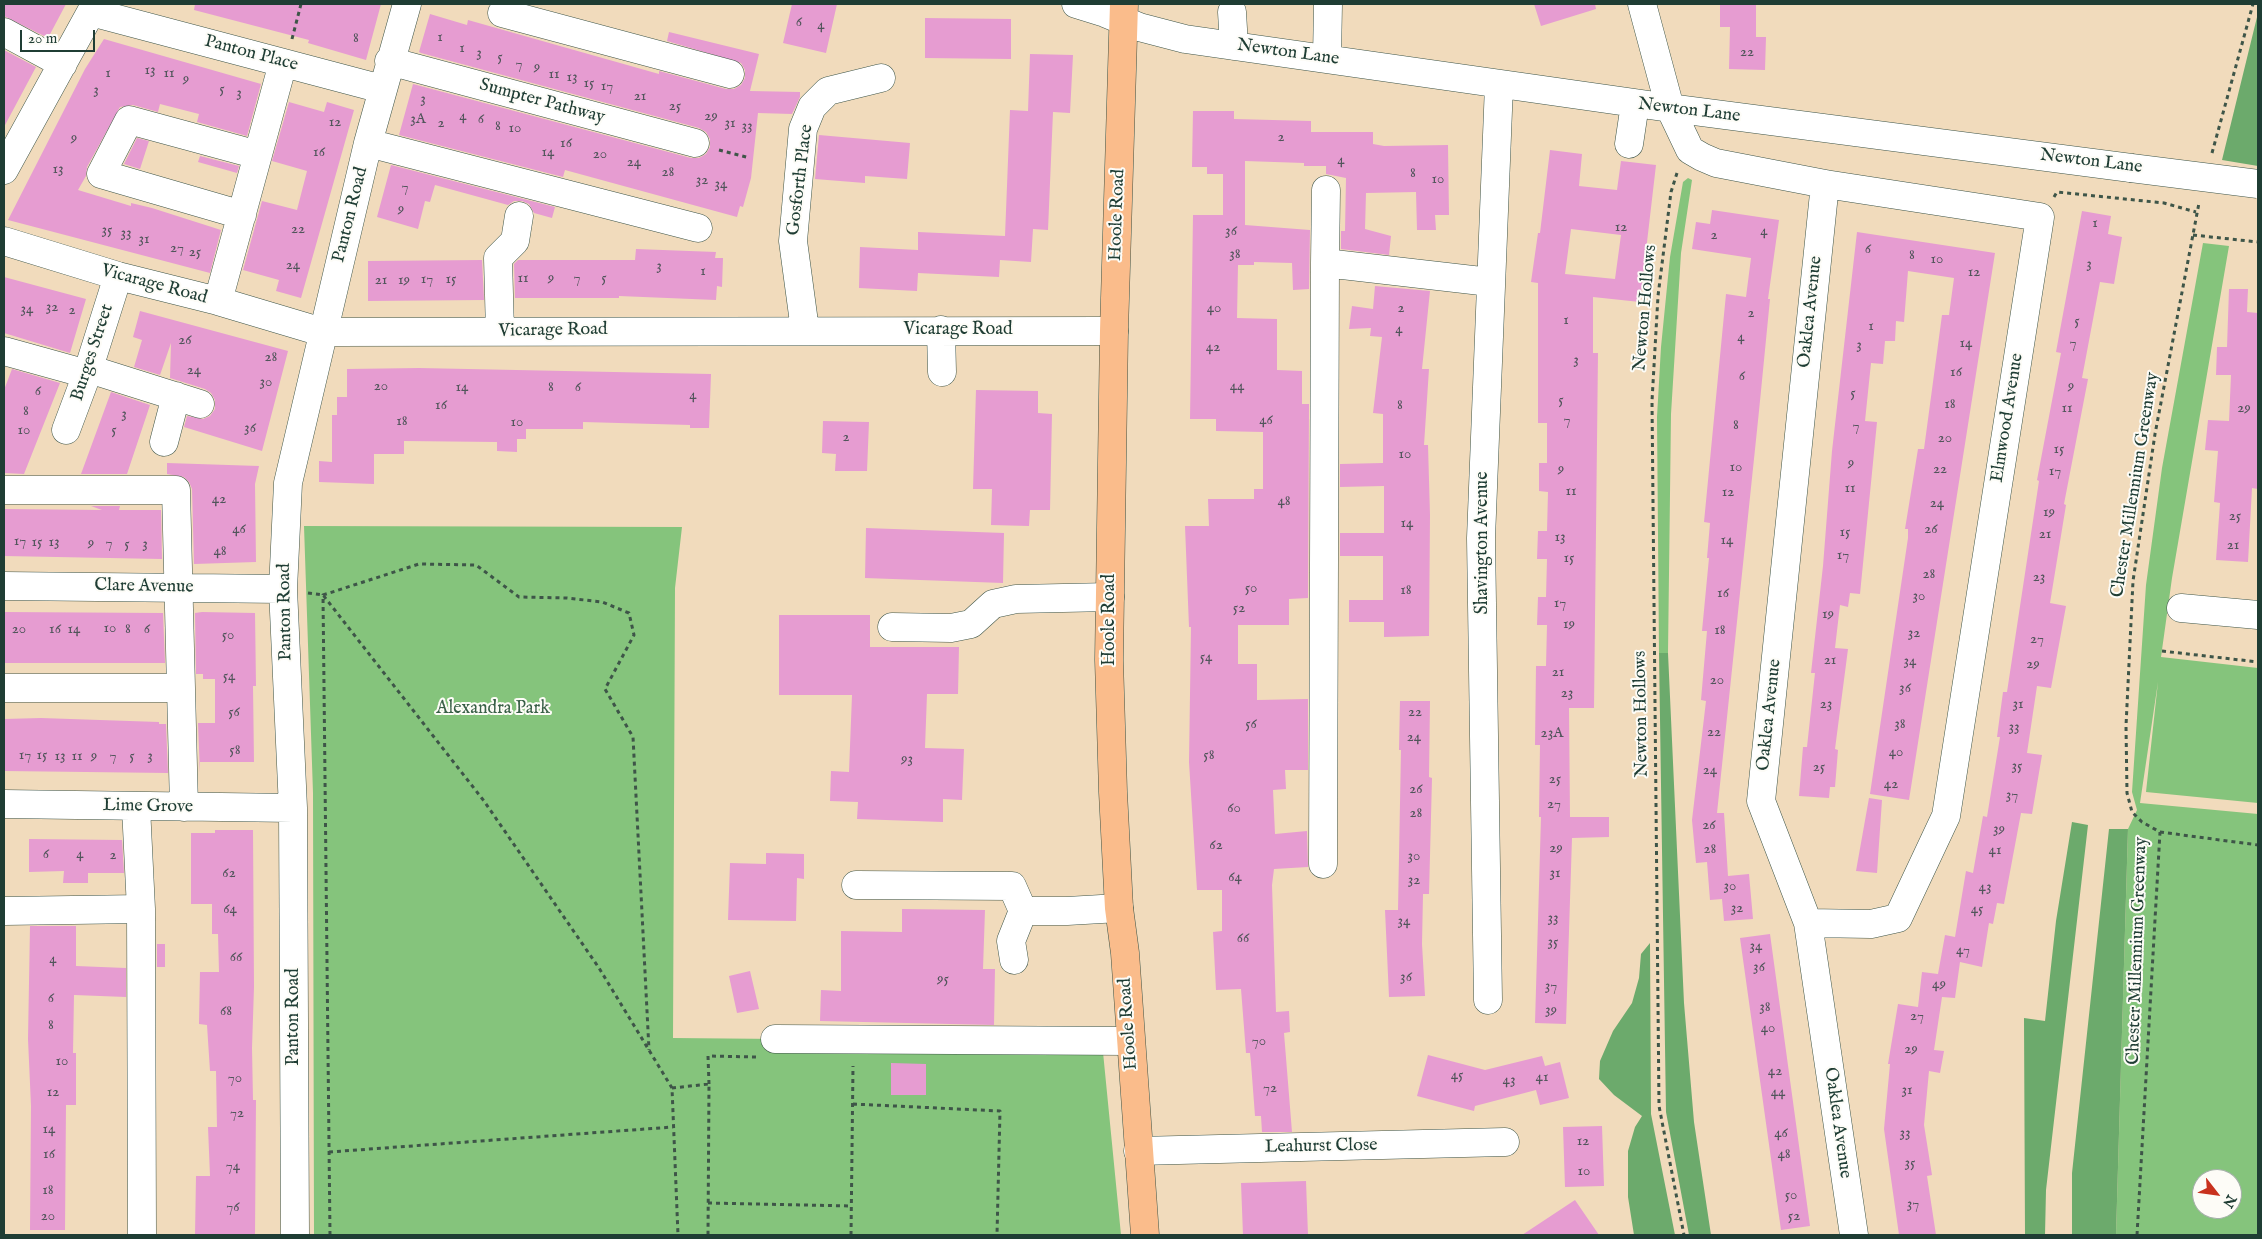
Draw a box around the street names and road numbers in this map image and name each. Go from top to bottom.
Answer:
street label: Panton Place [202,31,300,77]
street label: Newton Lane [1236,35,1340,71]
street label: Sumpter Pathway [477,75,607,129]
street label: Newton Lane [1637,94,1741,128]
street label: Gosforth Place [783,123,819,237]
street label: Newton Lane [2039,145,2143,179]
street label: Panton Road [329,165,373,265]
street label: Hoole Road [1106,169,1130,261]
street label: Newton Hollows [1630,244,1662,372]
street label: Oaklea Avenue [1794,255,1828,369]
street label: Vicarage Road [99,260,209,310]
street label: Burges Street [67,302,119,404]
street label: Vicarage Road [498,319,608,343]
street label: Vicarage Road [903,319,1013,341]
street label: Elmwood Avenue [1987,352,2029,484]
street label: Chester Millennium Greenway [2108,371,2164,599]
street label: Shavington Avenue [1472,472,1494,614]
street label: Panton Road [274,563,298,661]
street label: Hoole Road [1099,574,1121,666]
street label: Clare Avenue [94,575,194,599]
street label: Newton Hollows [1630,650,1654,778]
street label: Oaklea Avenue [1753,658,1787,772]
street label: Lime Grove [103,795,193,819]
street label: Chester Millennium Greenway [2123,837,2153,1065]
street label: Panton Road [283,968,305,1066]
street label: Hoole Road [1115,977,1143,1071]
street label: Oaklea Avenue [1819,1066,1855,1180]
street label: Leahurst Close [1264,1135,1378,1159]

